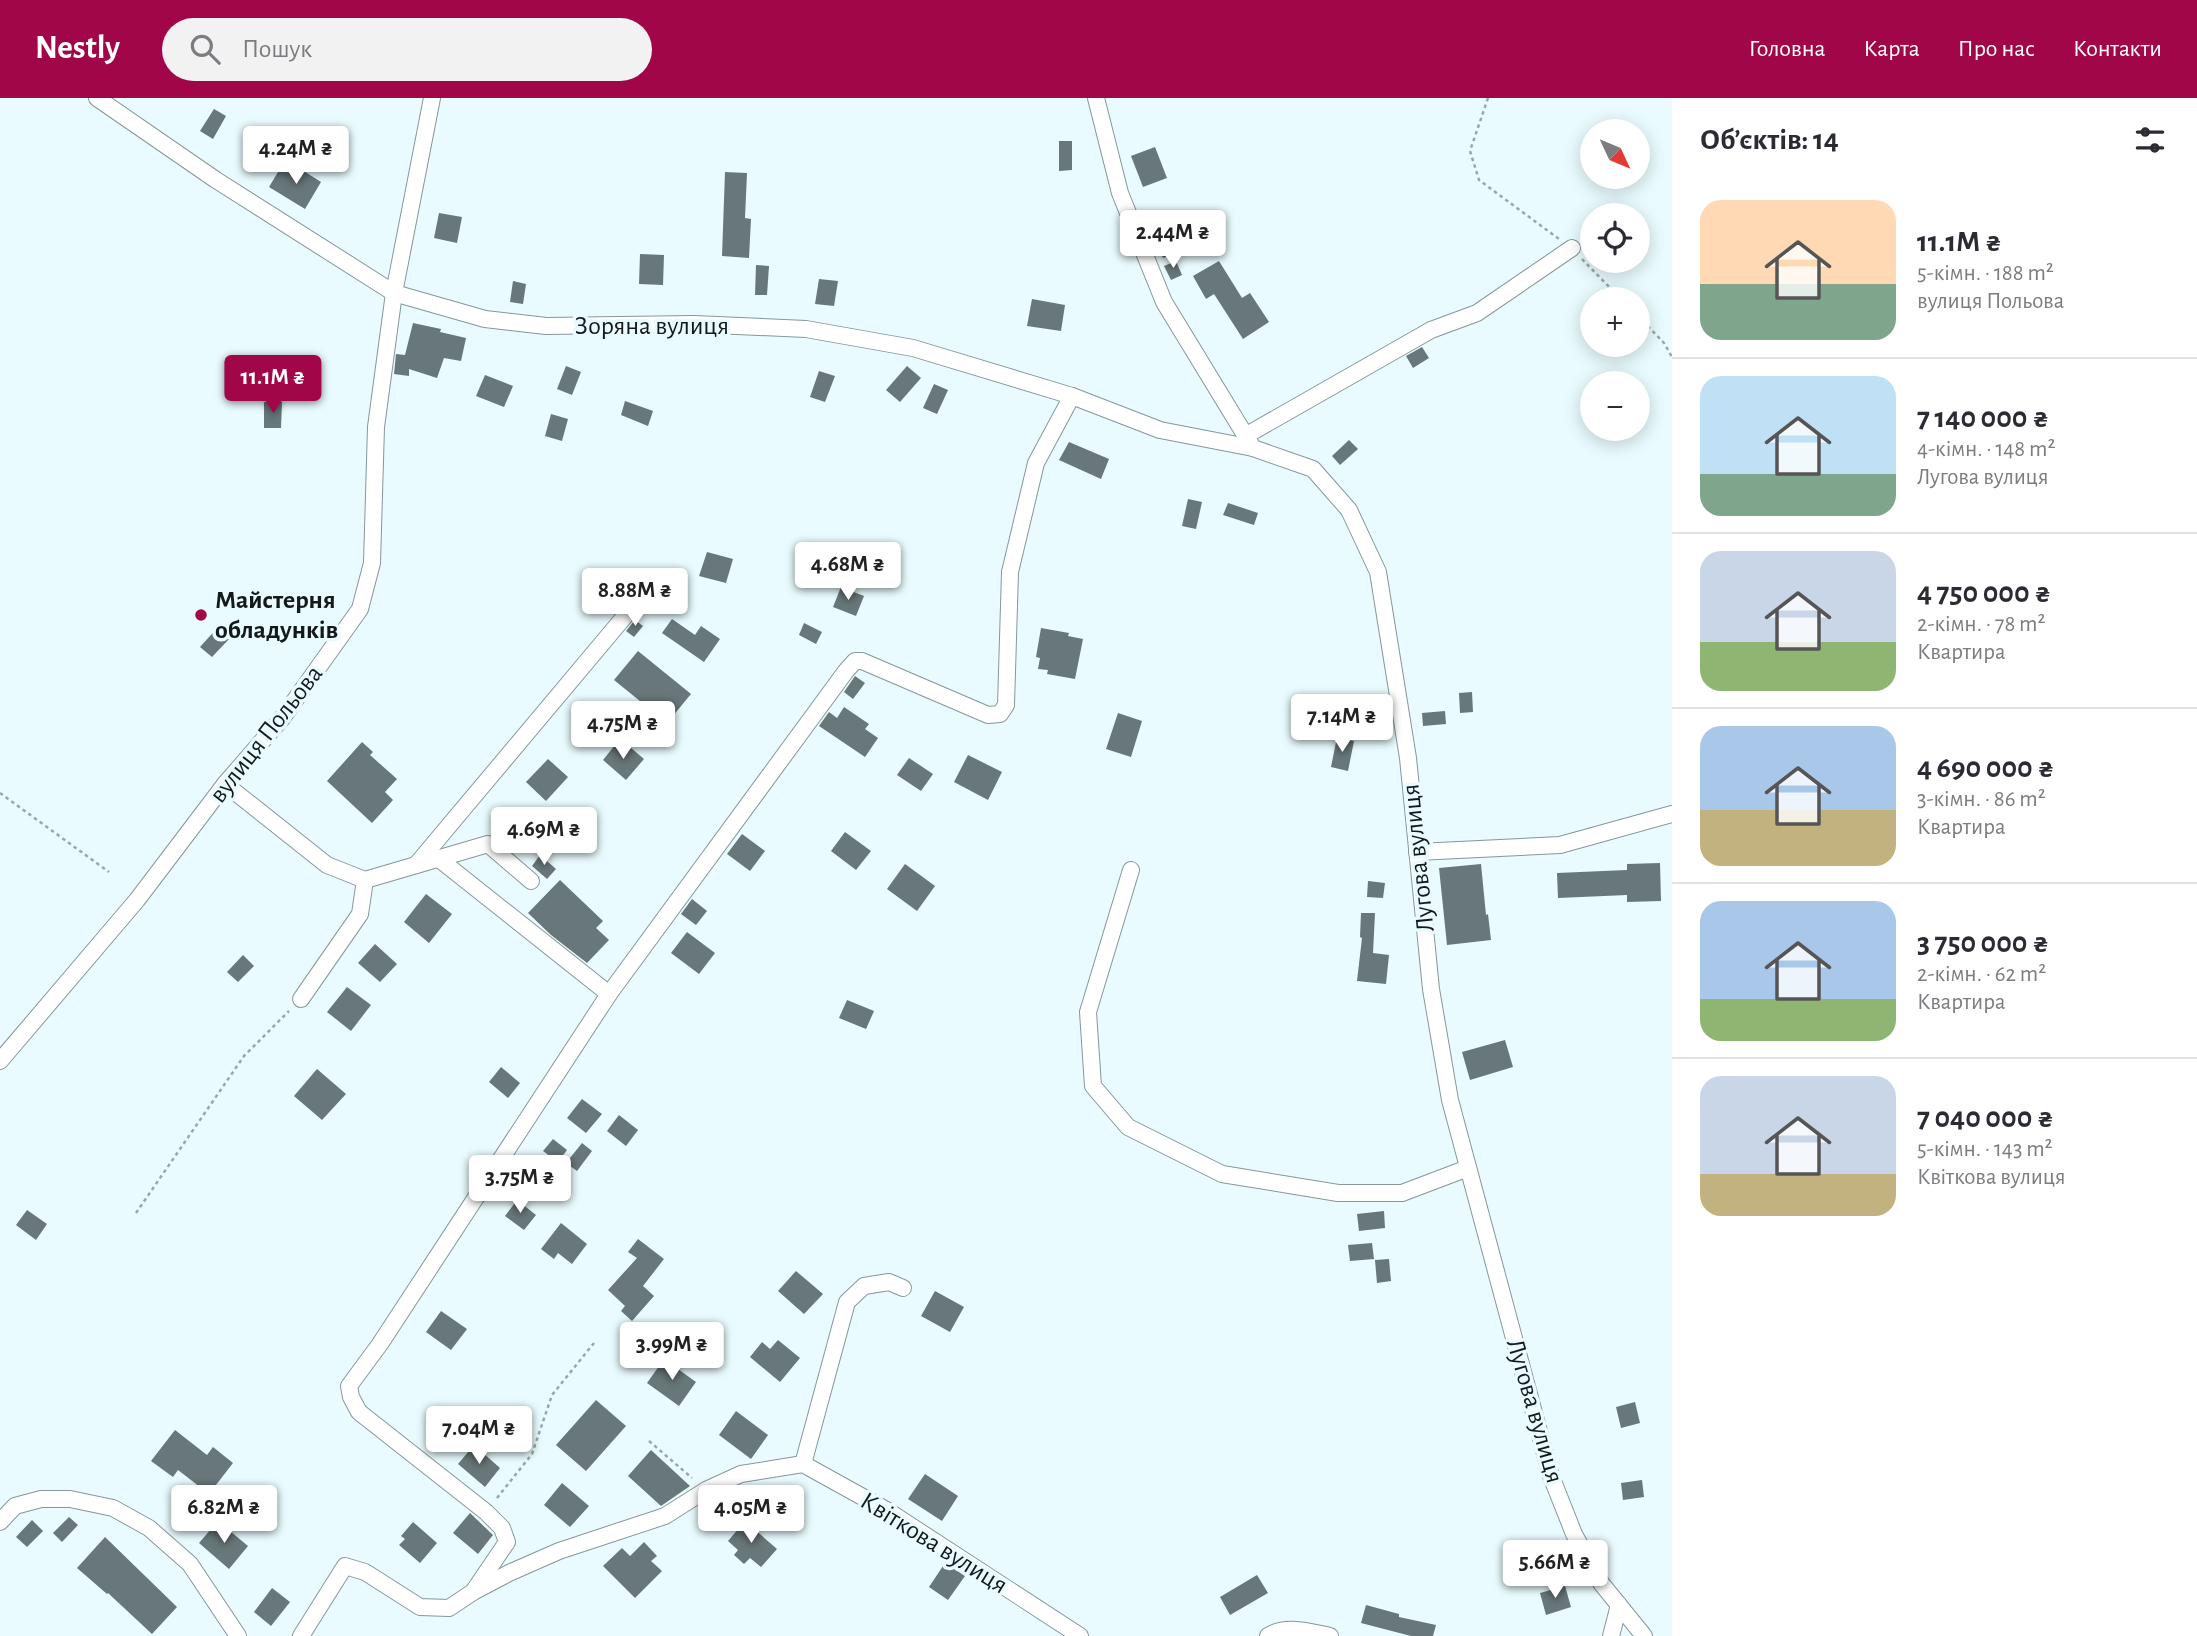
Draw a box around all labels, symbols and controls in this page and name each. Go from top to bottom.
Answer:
search box [162,18,652,81]
icon: search [186,30,224,68]
text: Nestly [35,32,120,65]
text: Пошук [242,36,312,62]
text: Головна [1749,37,1825,61]
text: Карта [1863,37,1920,61]
text: Про нас [1958,37,2035,61]
text: Контакти [2073,37,2162,61]
north arrow [1580,119,1650,189]
map controls [1580,119,1650,441]
icon: filters [2131,121,2169,159]
text: Об’єктів: 14 [1700,125,1839,155]
pin: 4.24M ₴ [231,126,361,186]
text: 4.24M ₴ [259,137,333,160]
button: locate [1580,203,1650,273]
pin: 2.44M ₴ [1108,211,1238,270]
text: 2.44M ₴ [1136,221,1210,244]
text: 11.1M ₴ [1917,227,2002,257]
icon: home [1756,228,1840,312]
text: 5-кімн. · 188 m² [1917,262,2054,285]
button: + [1580,287,1650,357]
text: вулиця Польова [1917,290,2064,313]
street label: Зоряна вулиця [575,313,729,339]
pin: 11.1M ₴ [208,356,338,415]
text: 11.1M ₴ [240,366,306,389]
button: − [1580,371,1650,441]
text: 7 140 000 ₴ [1917,403,2049,433]
icon: home [1756,404,1840,488]
text: 4-кімн. · 148 m² [1917,438,2055,461]
text: Лугова вулиця [1917,466,2049,489]
pin: 4.68M ₴ [783,542,913,602]
text: 4.68M ₴ [811,553,885,576]
pin: 8.88M ₴ [570,568,700,628]
text: 4 750 000 ₴ [1917,578,2051,608]
text: 8.88M ₴ [598,579,672,602]
icon: home [1756,579,1840,663]
place label: Майстерня обладунків [215,587,338,643]
marker: Майстерня обладунків [193,607,209,623]
text: 2-кімн. · 78 m² [1917,613,2046,636]
text: Квартира [1917,641,2005,664]
street label: вулиця Польова [205,660,328,808]
pin: 7.14M ₴ [1277,694,1407,754]
pin: 4.75M ₴ [558,702,688,761]
text: 7.14M ₴ [1307,705,1377,728]
text: 4.75M ₴ [587,712,659,735]
text: 4 690 000 ₴ [1917,753,2055,783]
icon: home [1756,754,1840,838]
street label: Лугова вулиця [1397,783,1439,933]
text: 3-кімн. · 86 m² [1917,788,2046,811]
pin: 4.69M ₴ [479,808,609,867]
text: Квартира [1917,816,2005,839]
text: 4.69M ₴ [507,818,581,841]
text: 3 750 000 ₴ [1917,928,2049,958]
icon: home [1756,929,1840,1013]
text: 2-кімн. · 62 m² [1917,963,2046,986]
text: Квартира [1917,991,2005,1014]
text: 7 040 000 ₴ [1917,1103,2054,1133]
icon: home [1756,1104,1840,1188]
text: 5-кімн. · 143 m² [1917,1138,2053,1161]
pin: 3.75M ₴ [455,1156,585,1215]
text: 3.75M ₴ [485,1166,555,1189]
text: Квіткова вулиця [1917,1166,2066,1189]
pin: 3.99M ₴ [607,1322,737,1382]
text: 3.99M ₴ [636,1333,708,1356]
street label: Лугова вулиця [1502,1336,1568,1486]
pin: 7.04M ₴ [414,1406,544,1466]
text: 7.04M ₴ [442,1417,516,1440]
pin: 6.82M ₴ [159,1486,289,1545]
pin: 4.05M ₴ [686,1486,816,1545]
street label: Квіткова вулиця [856,1487,1012,1599]
text: 6.82M ₴ [187,1496,261,1519]
text: 4.05M ₴ [714,1496,788,1519]
pin: 5.66M ₴ [1490,1540,1620,1600]
text: 5.66M ₴ [1519,1551,1591,1574]

